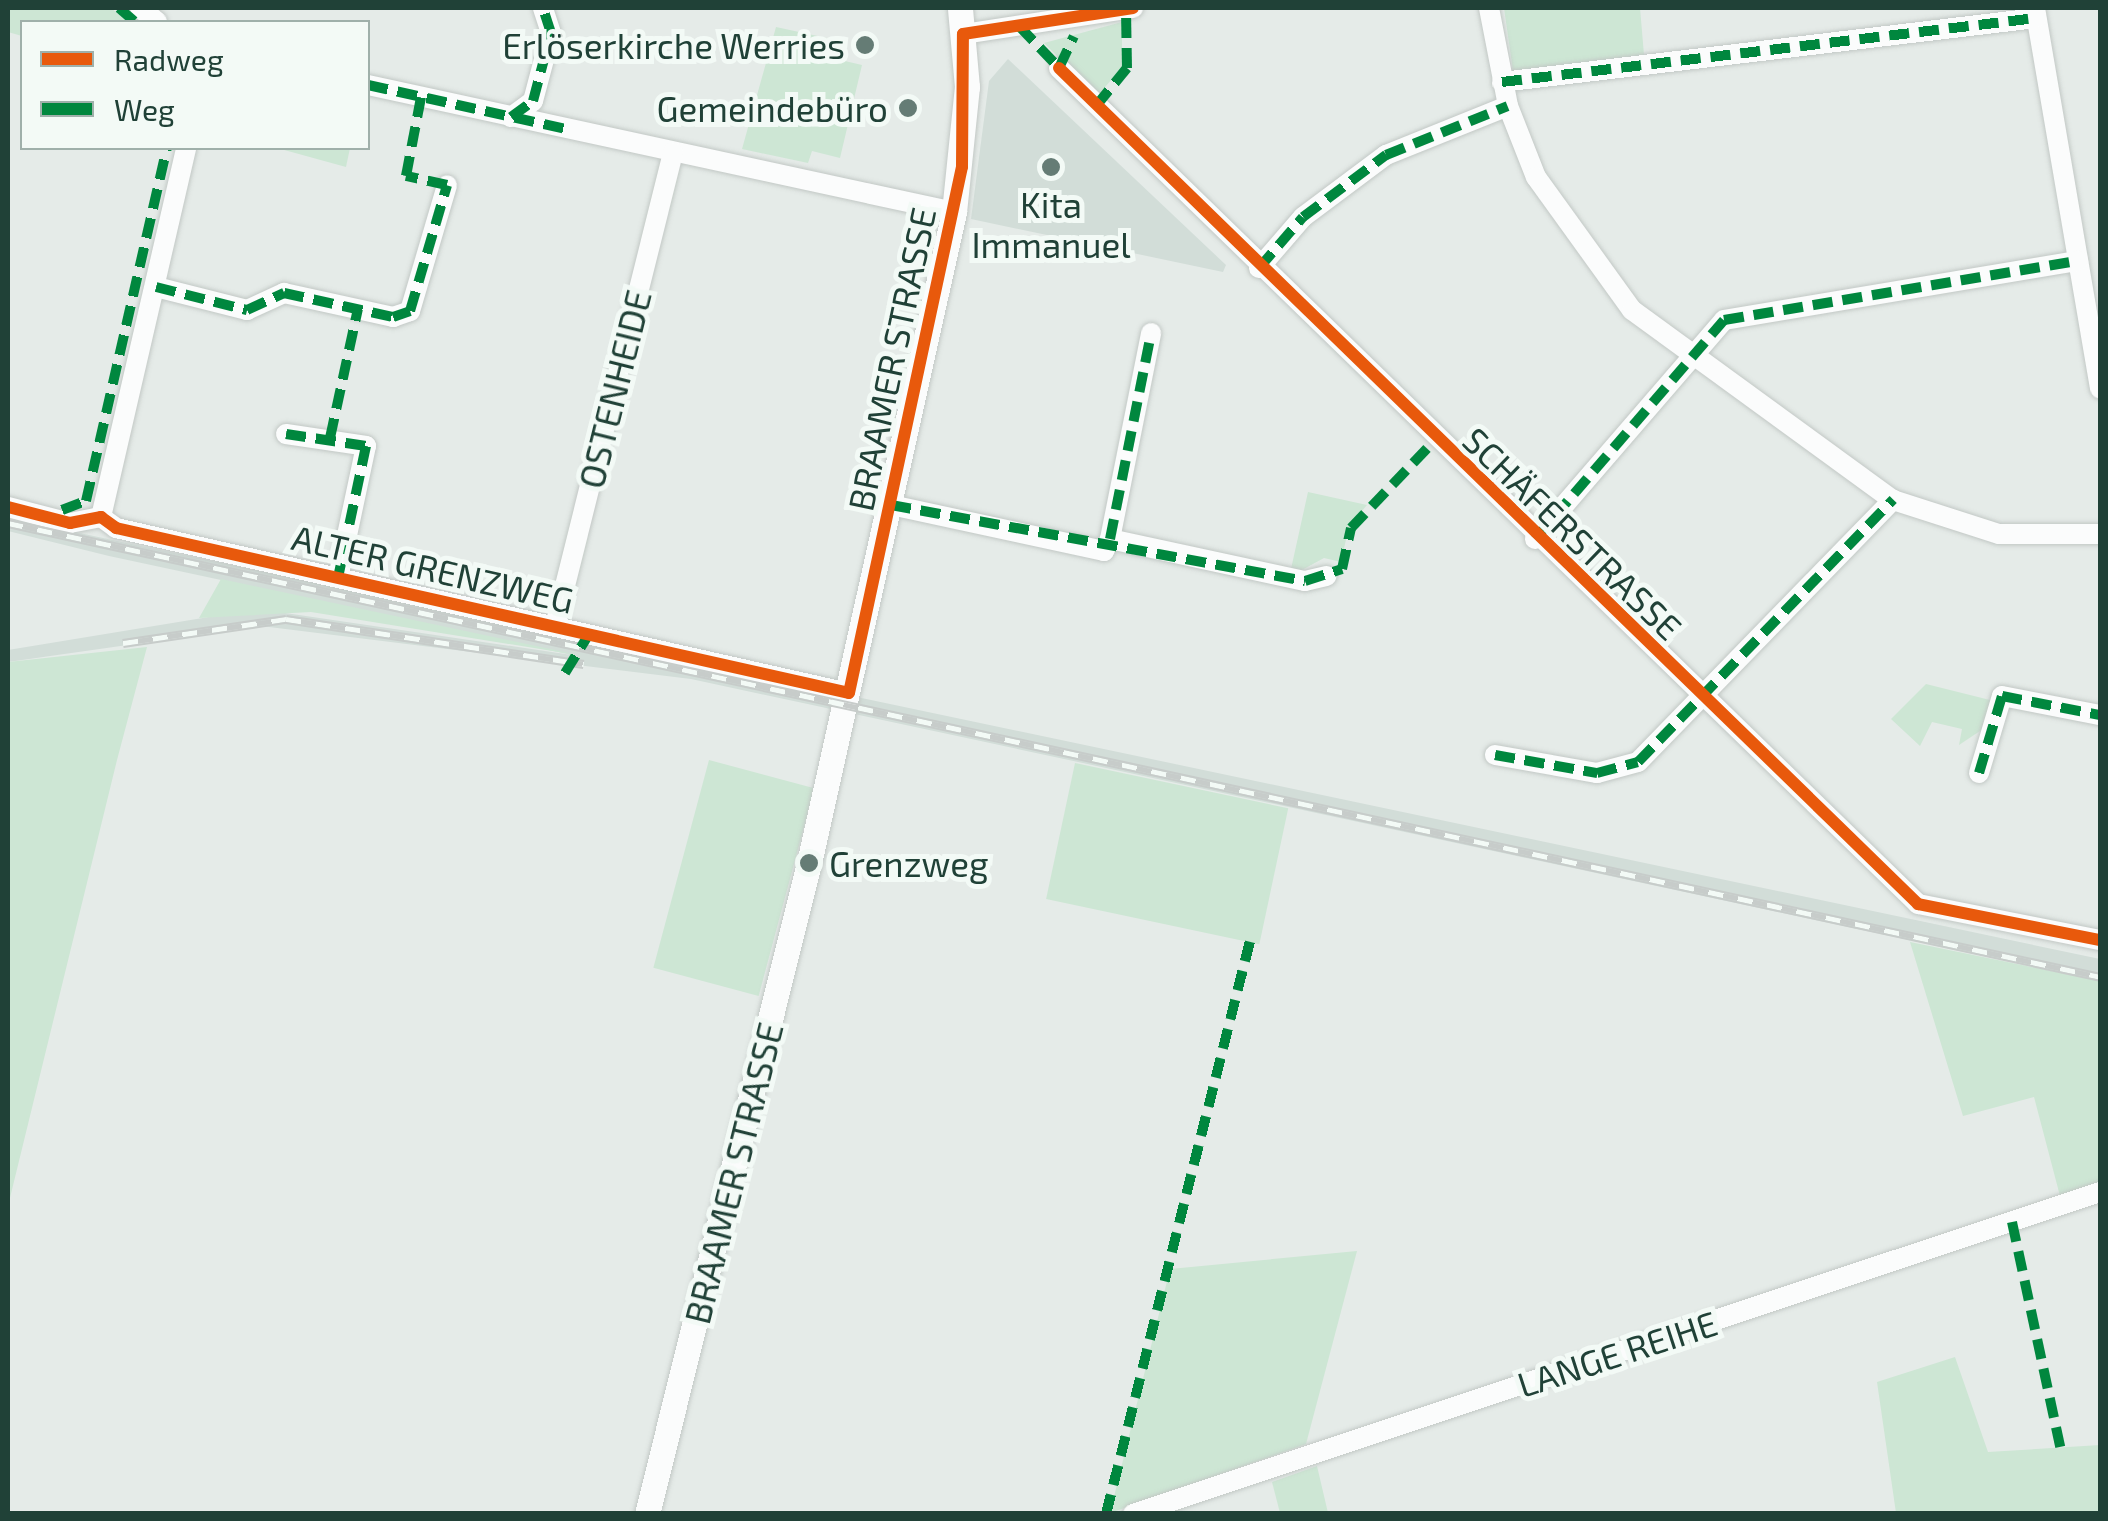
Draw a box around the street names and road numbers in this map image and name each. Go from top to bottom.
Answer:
street label: BRAAMER STRASSE [838,204,944,514]
street label: OSTENHEIDE [569,286,659,492]
street label: SCHÄFERSTRASSE [1455,418,1691,648]
street label: ALTER GRENZWEG [288,515,578,621]
street label: BRAAMER STRASSE [675,1018,791,1328]
street label: LANGE REIHE [1512,1301,1722,1405]

